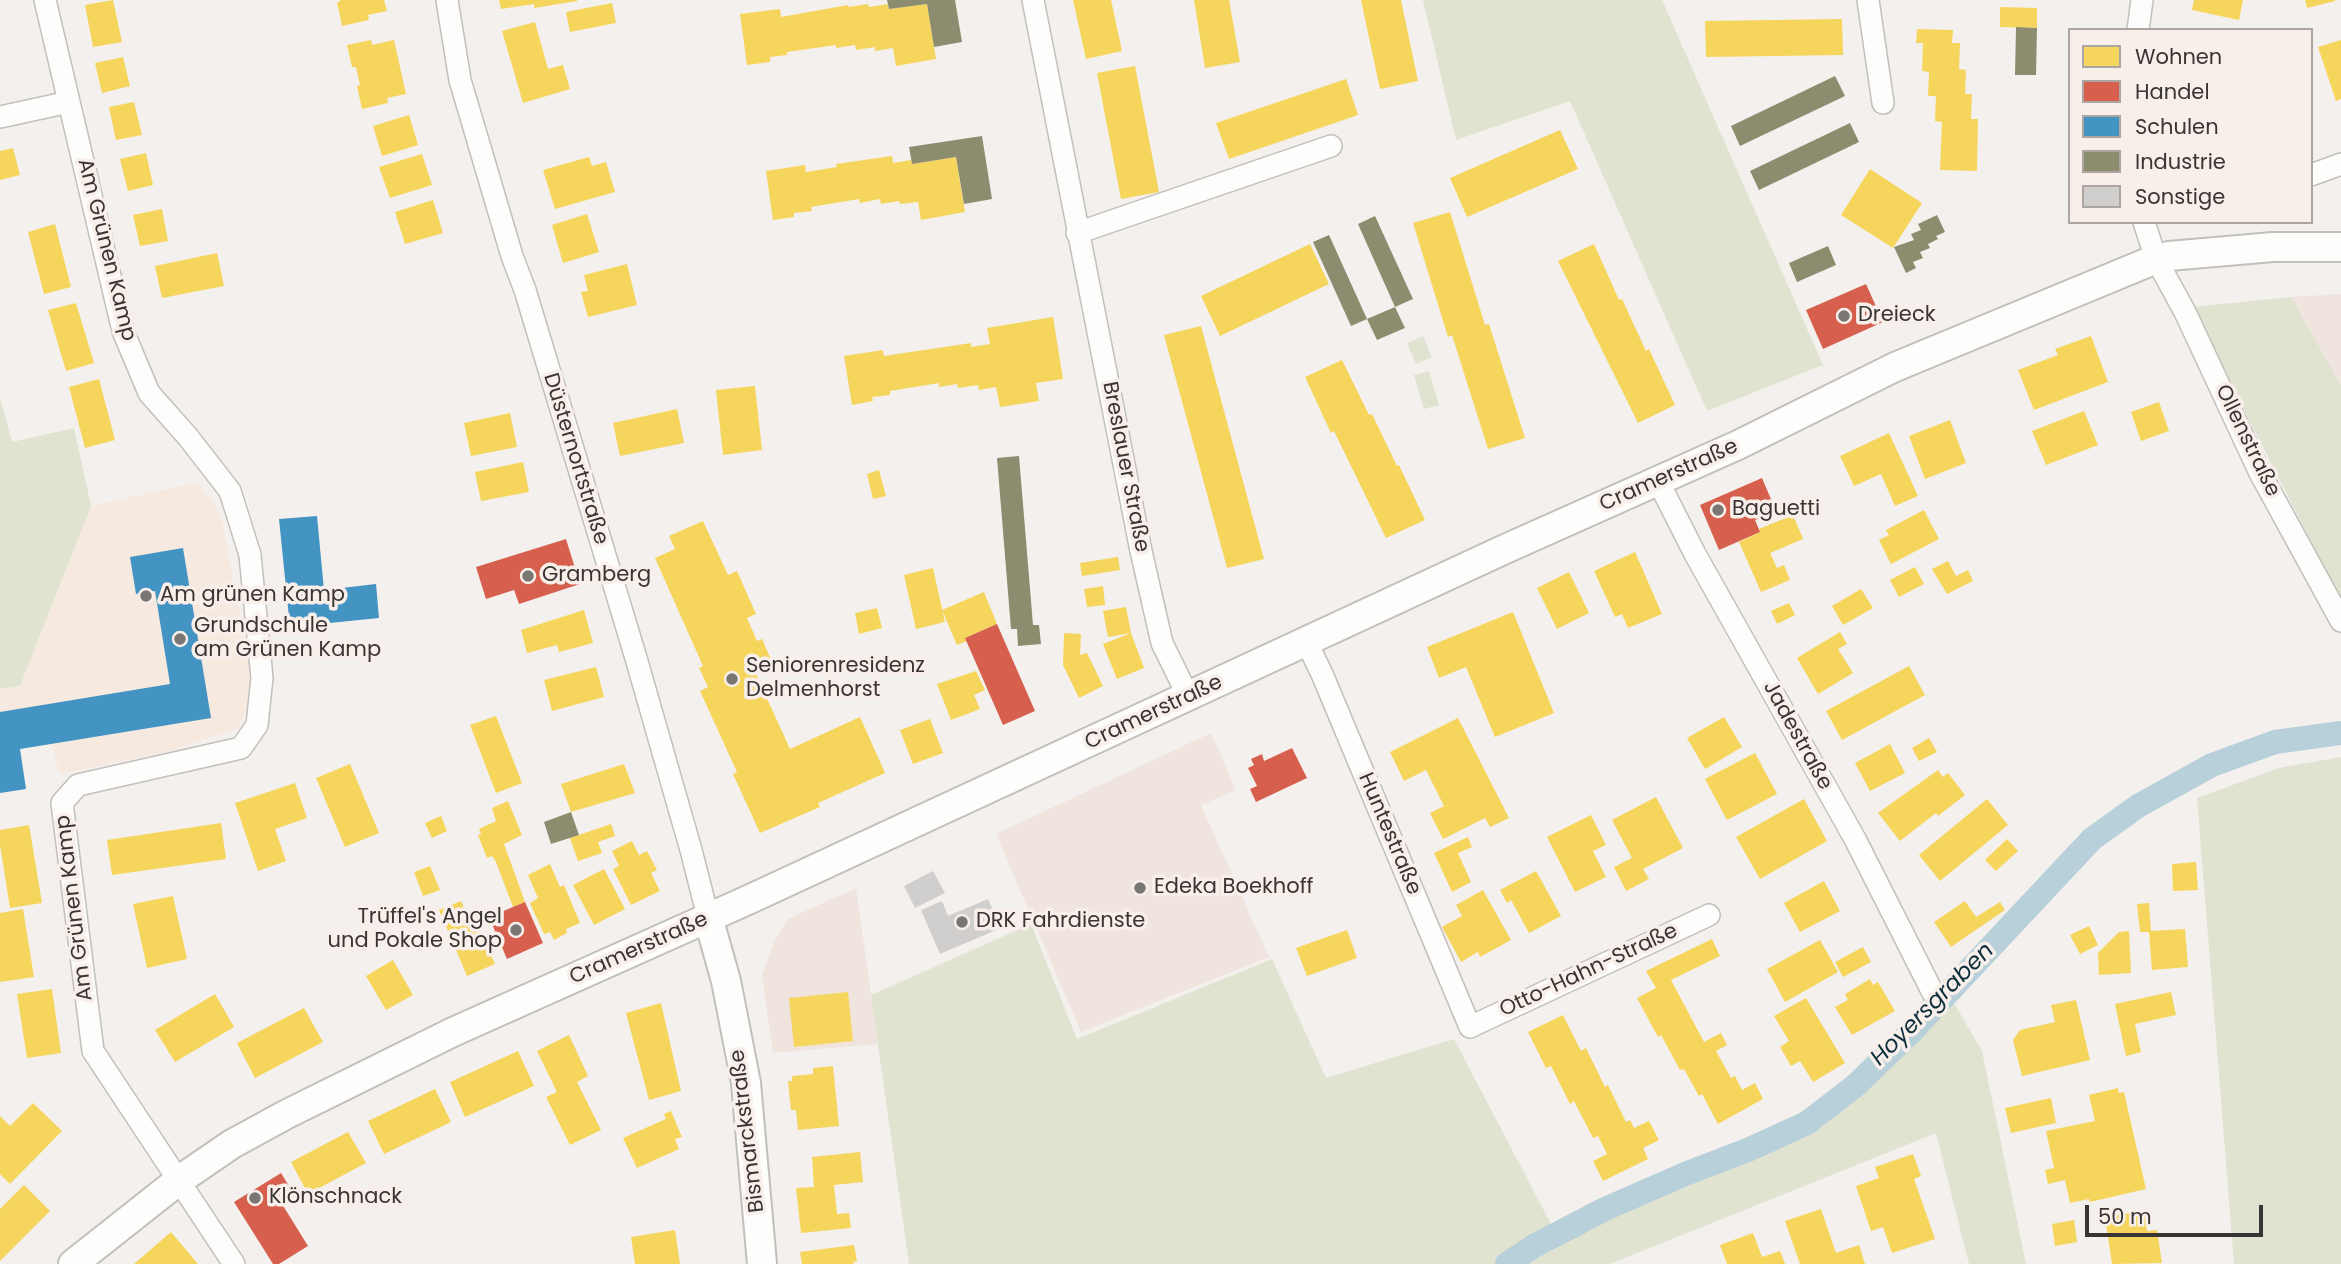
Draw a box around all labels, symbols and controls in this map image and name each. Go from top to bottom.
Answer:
legend [2068,28,2313,224]
text: Wohnen [2135,42,2222,71]
text: Handel [2135,77,2210,106]
text: Schulen [2135,112,2219,141]
text: Industrie [2135,147,2226,176]
street label: Am Grünen Kamp [71,156,141,344]
text: Sonstige [2135,182,2225,211]
place label: Dreieck [1858,303,1935,329]
marker: Dreieck [1836,308,1852,324]
street label: Düsternortstraße [537,370,613,548]
street label: Breslauer Straße [1096,380,1154,554]
street label: Ollenstraße [2209,381,2285,501]
street label: Cramerstraße [1596,434,1742,518]
place label: Baguetti [1732,497,1820,523]
marker: Baguetti [1710,502,1726,518]
place label: Gramberg [542,563,651,589]
marker: Gramberg [520,568,536,584]
place label: Am grünen Kamp [160,583,345,609]
marker: Am grünen Kamp [138,588,154,604]
place label: Grundschule am Grünen Kamp [194,614,381,664]
marker: Grundschule am Grünen Kamp [172,631,188,647]
place label: Seniorenresidenz Delmenhorst [746,654,925,704]
street label: Cramerstraße [1081,670,1227,756]
marker: Seniorenresidenz Delmenhorst [724,671,740,687]
street label: Jadestraße [1757,677,1837,795]
street label: Huntestraße [1352,769,1426,899]
street label: Am Grünen Kamp [51,814,99,1002]
place label: Edeka Boekhoff [1154,875,1313,901]
marker: Edeka Boekhoff [1132,880,1148,896]
place label: Trüffel's Angel und Pokale Shop [328,905,502,955]
street label: Cramerstraße [566,907,712,991]
place label: DRK Fahrdienste [976,909,1145,935]
marker: DRK Fahrdienste [954,914,970,930]
street label: Otto-Hahn-Straße [1496,919,1682,1023]
marker: Trüffel's Angel und Pokale Shop [508,922,524,938]
water label: Hoyersgraben [1866,938,2000,1072]
street label: Bismarckstraße [725,1048,771,1214]
place label: Klönschnack [269,1185,402,1211]
marker: Klönschnack [247,1190,263,1206]
scale bar [2089,1190,2268,1234]
text: 50 m [2098,1202,2152,1231]

